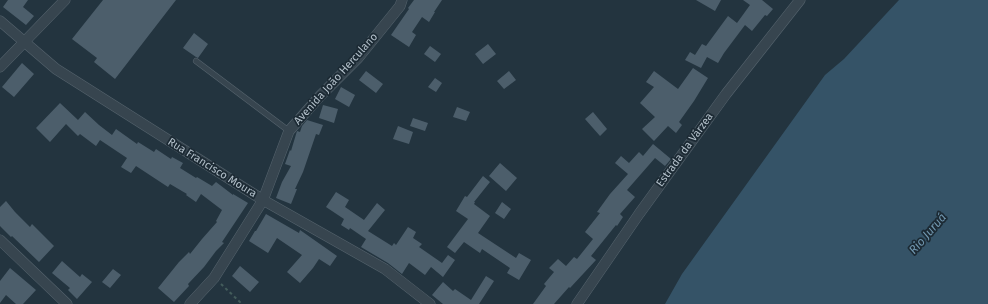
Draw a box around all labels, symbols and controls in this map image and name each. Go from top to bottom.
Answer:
street label: Avenida João Herculano [291,30,381,128]
street label: Estrada da Várzea [654,110,716,190]
street label: Rua Francisco Moura [165,135,259,201]
water label: Rio Juruá [906,211,950,257]

